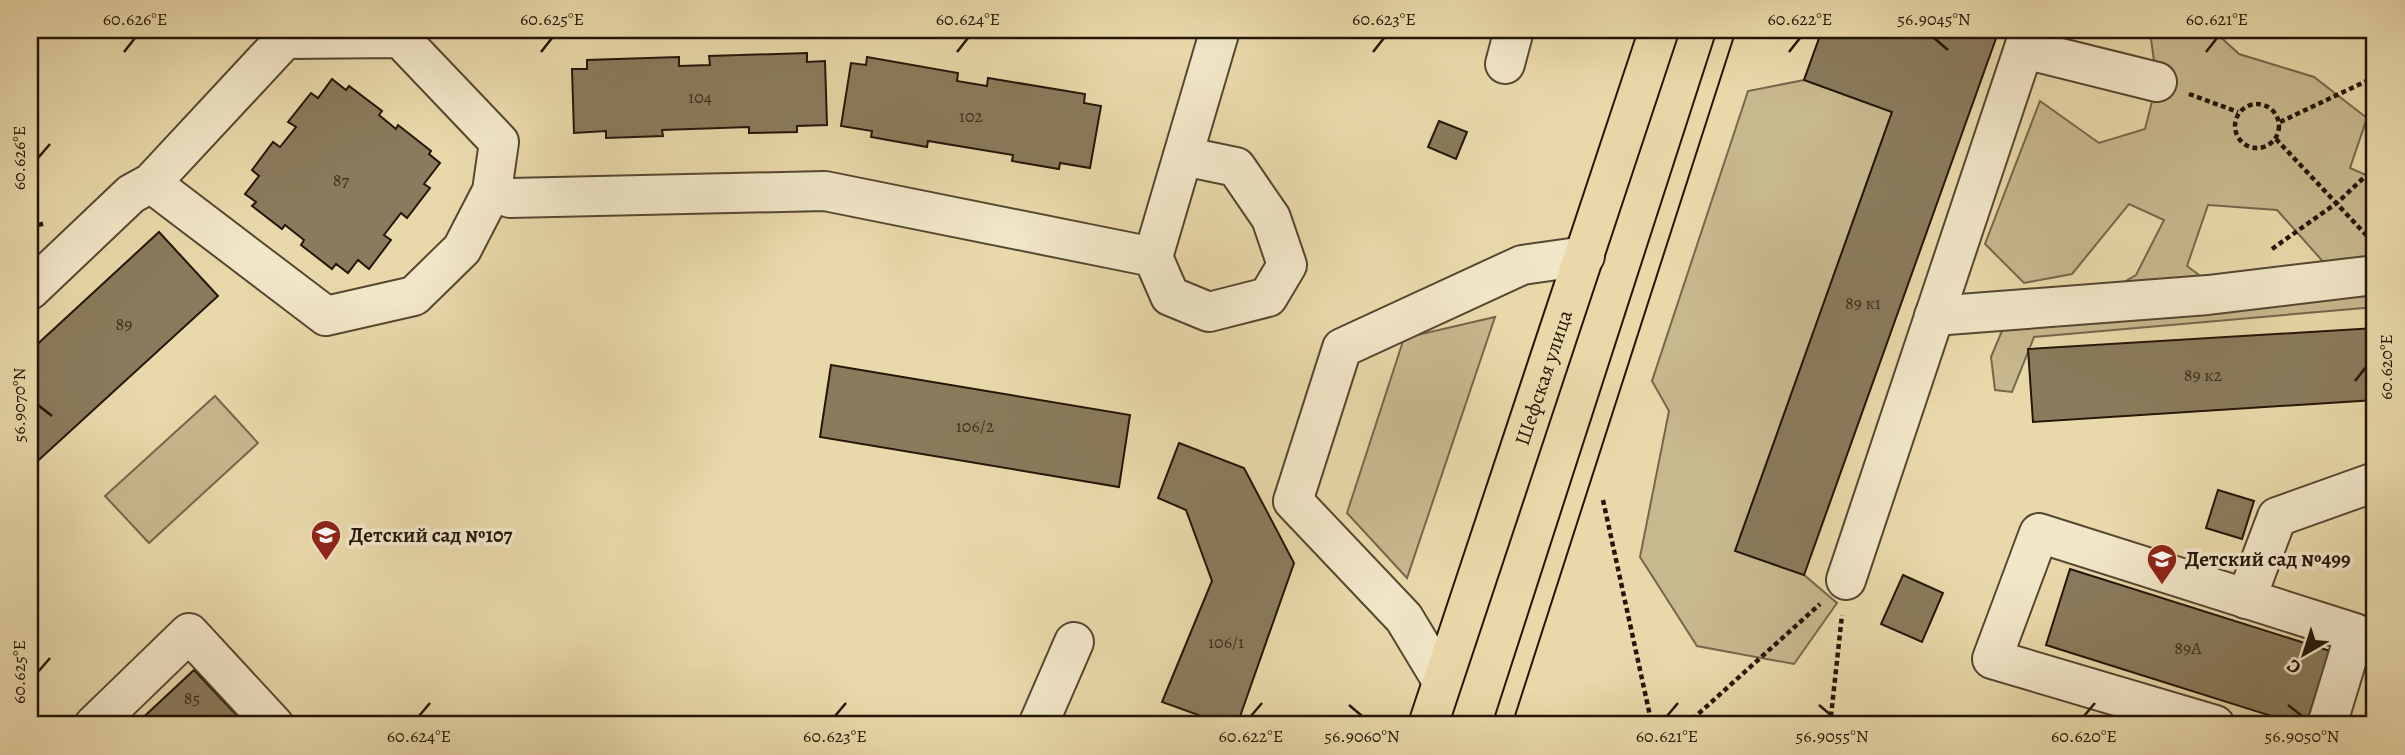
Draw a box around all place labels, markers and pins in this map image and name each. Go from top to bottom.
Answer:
school or university icon: Детский сад №107 [309,518,343,562]
place label: Детский сад №107 [349,521,513,549]
school or university icon: Детский сад №499 [2145,542,2179,586]
place label: Детский сад №499 [2185,545,2351,573]

